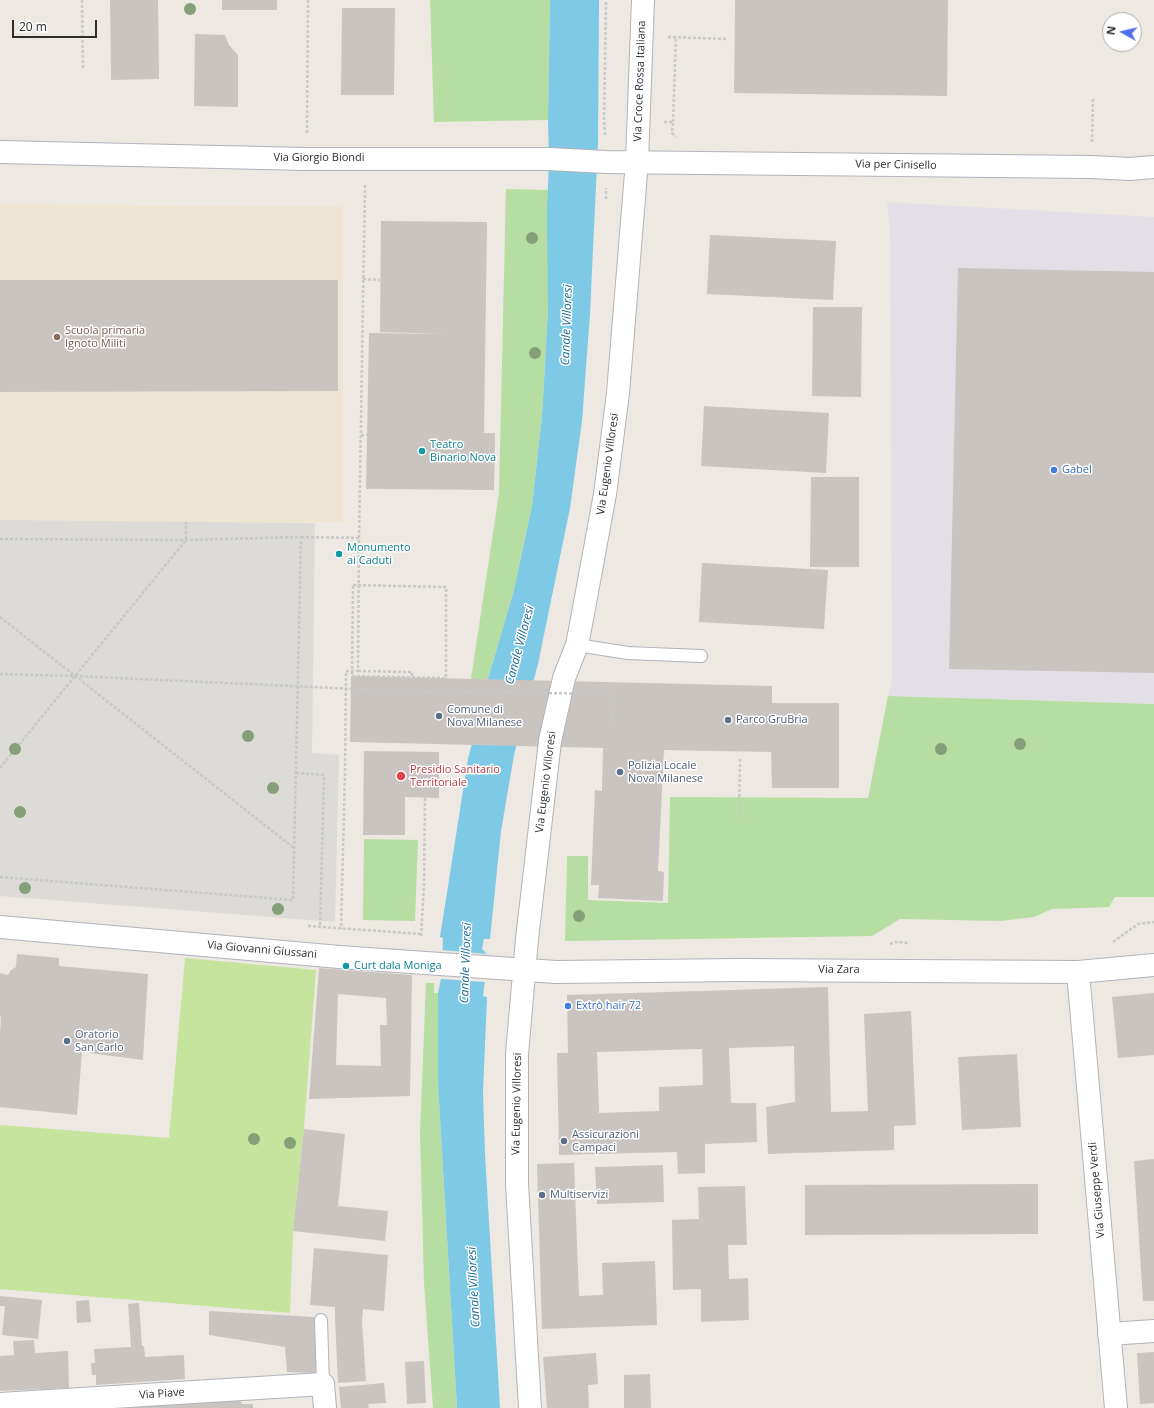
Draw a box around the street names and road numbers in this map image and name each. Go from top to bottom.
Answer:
street label: Via Croce Rossa Italiana [631,20,649,142]
street label: Via Giorgio Biondi [273,151,365,165]
street label: Via per Cinisello [855,158,937,172]
street label: Via Eugenio Villoresi [594,412,622,516]
street label: Via Eugenio Villoresi [533,730,559,834]
street label: Via Giovanni Giussani [207,939,317,961]
street label: Via Zara [818,963,860,977]
street label: Via Eugenio Villoresi [510,1053,524,1155]
street label: Via Giuseppe Verdi [1086,1141,1108,1239]
street label: Via Piave [139,1386,185,1402]

